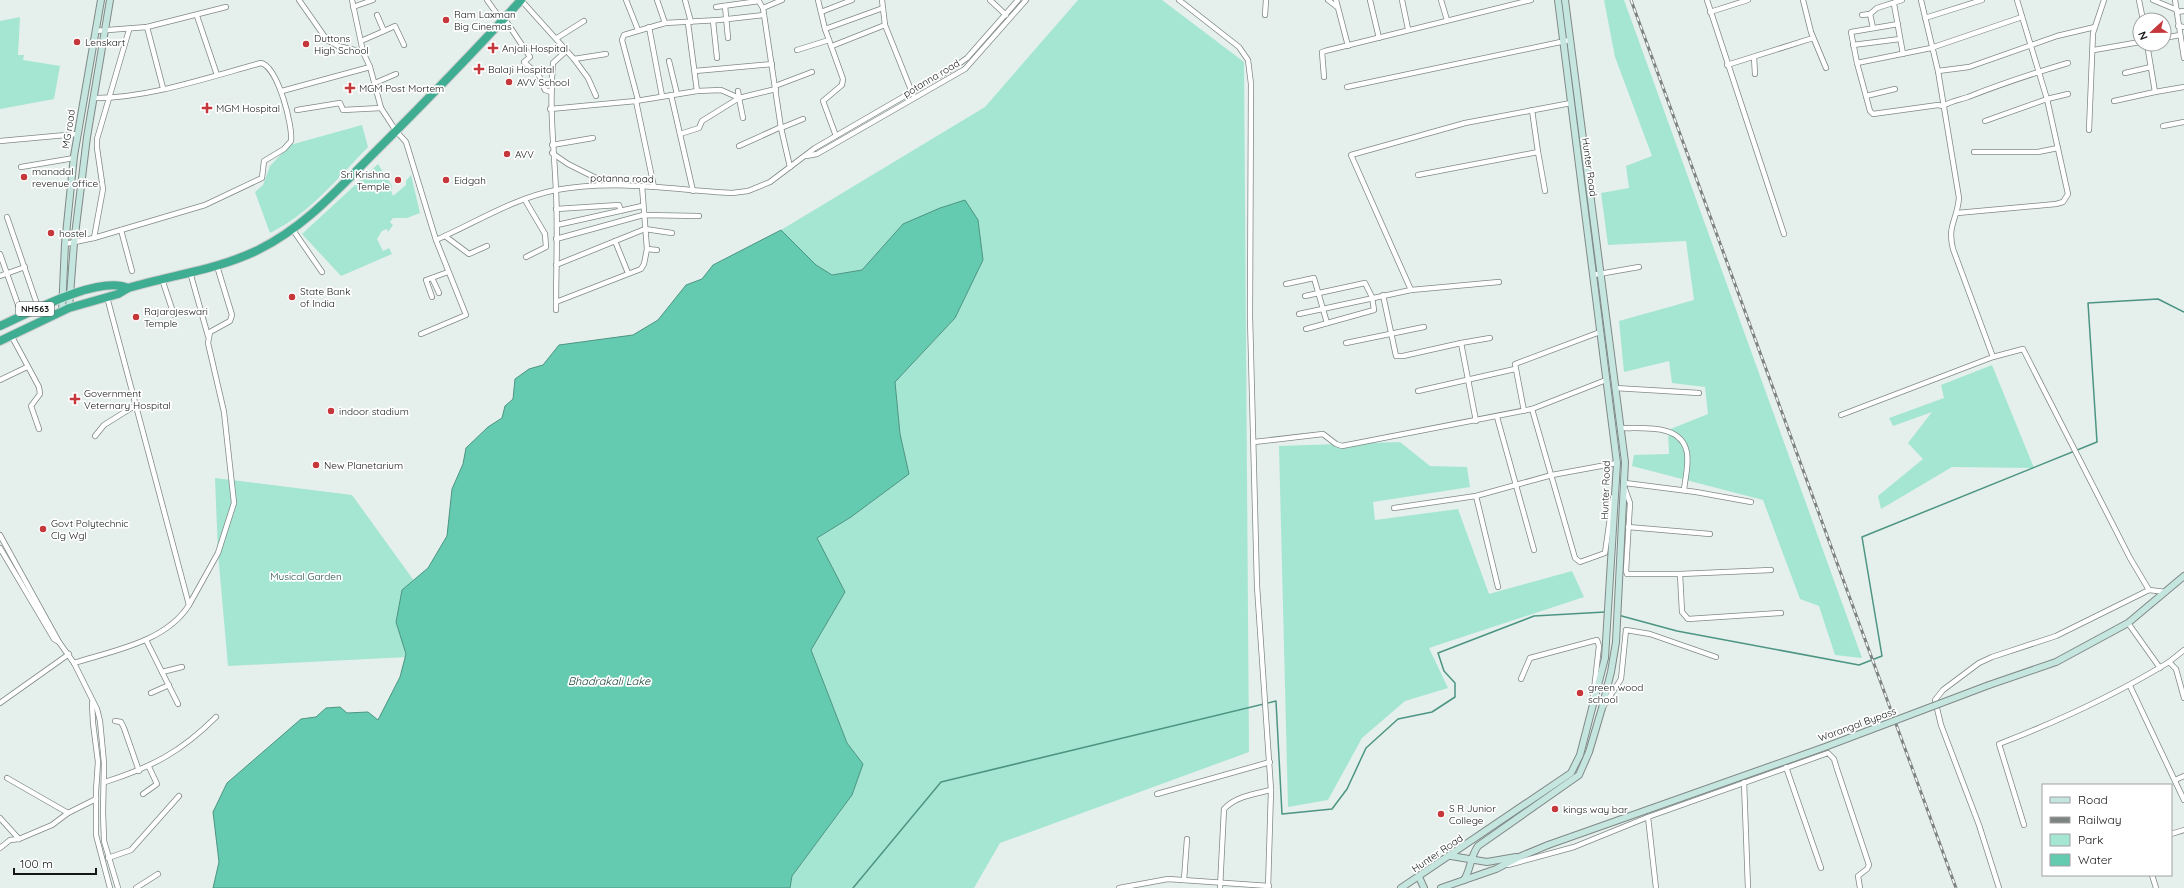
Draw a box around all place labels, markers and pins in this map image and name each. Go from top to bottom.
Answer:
place label: Ram Laxman Big Cinemas [454,8,516,33]
marker: Ram Laxman Big Cinemas [441,15,451,25]
place label: Duttons High School [314,32,369,57]
place label: Lenskart [85,36,126,49]
marker: Lenskart [72,37,82,47]
marker: Duttons High School [301,39,311,49]
marker: Anjali Hospital [487,42,499,54]
place label: Anjali Hospital [502,42,568,55]
marker: Balaji Hospital [473,63,485,75]
place label: Balaji Hospital [488,63,554,76]
place label: AVV School [517,76,569,89]
marker: AVV School [504,77,514,87]
marker: MGM Post Mortem [344,82,356,94]
place label: MGM Post Mortem [359,82,444,95]
marker: MGM Hospital [201,102,213,114]
place label: MGM Hospital [216,102,280,115]
place label: AVV [515,148,534,161]
marker: AVV [502,149,512,159]
place label: manadal revenue office [32,165,99,190]
place label: Sri Krishna Temple [341,168,390,193]
marker: manadal revenue office [19,172,29,182]
place label: Eidgah [454,174,486,187]
marker: Sri Krishna Temple [393,175,403,185]
marker: Eidgah [441,175,451,185]
place label: hostel [59,227,87,240]
marker: hostel [46,228,56,238]
place label: State Bank of India [300,285,351,310]
marker: State Bank of India [287,292,297,302]
place label: Rajarajeswari Temple [144,305,208,330]
marker: Rajarajeswari Temple [131,312,141,322]
place label: Government Veternary Hospital [84,387,171,412]
marker: Government Veternary Hospital [69,393,81,405]
place label: indoor stadium [339,405,409,418]
marker: indoor stadium [326,406,336,416]
place label: New Planetarium [324,459,403,472]
marker: New Planetarium [311,460,321,470]
place label: Govt Polytechnic Clg Wgl [51,517,129,542]
marker: Govt Polytechnic Clg Wgl [38,524,48,534]
place label: green wood school [1588,681,1643,706]
marker: green wood school [1575,688,1585,698]
place label: S R Junior College [1449,802,1496,827]
place label: kings way bar [1563,803,1628,816]
marker: kings way bar [1550,804,1560,814]
marker: S R Junior College [1436,809,1446,819]

